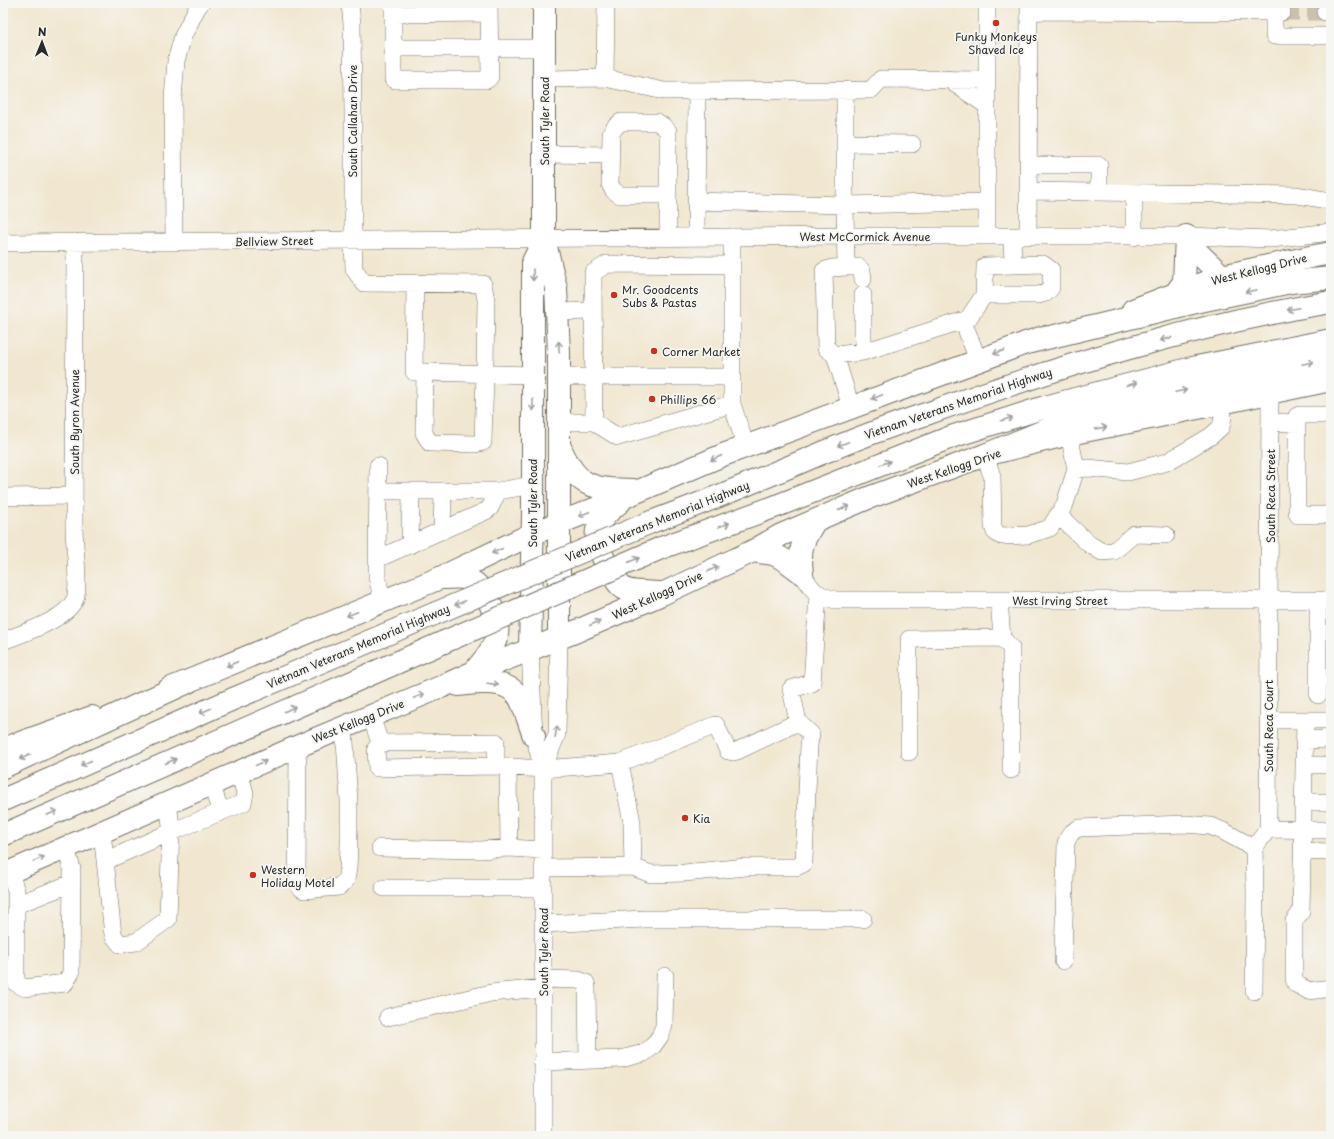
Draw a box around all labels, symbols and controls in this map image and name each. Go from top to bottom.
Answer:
marker: Funky Monkeys Shaved Ice [991,18,1001,28]
north arrow [22,22,62,62]
text: N [38,23,47,40]
place label: Funky Monkeys Shaved Ice [955,28,1037,58]
street label: South Callahan Drive [344,64,361,177]
street label: South Tyler Road [536,77,553,165]
street label: West McCormick Avenue [800,228,930,245]
street label: Bellview Street [234,232,314,250]
street label: West Kellogg Drive [1209,249,1309,289]
one-way arrow [529,268,537,281]
place label: Mr. Goodcents Subs & Pastas [622,281,698,311]
one-way arrow [1245,287,1258,295]
marker: Mr. Goodcents Subs & Pastas [609,290,619,300]
one-way arrow [1286,305,1299,313]
one-way arrow [1160,336,1173,343]
one-way arrow [555,341,562,354]
place label: Corner Market [662,343,741,360]
marker: Corner Market [649,346,659,356]
one-way arrow [994,349,1006,357]
one-way arrow [1301,359,1314,367]
street label: Vietnam Veterans Memorial Highway [862,363,1054,443]
street label: South Byron Avenue [66,369,83,475]
one-way arrow [1125,380,1138,387]
one-way arrow [1174,386,1187,394]
place label: Phillips 66 [660,391,716,408]
marker: Phillips 66 [647,394,657,404]
one-way arrow [872,394,884,402]
one-way arrow [529,398,537,411]
one-way arrow [1000,415,1013,422]
one-way arrow [1094,424,1107,432]
one-way arrow [837,441,849,448]
street label: West Kellogg Drive [905,444,1003,492]
street label: South Reca Street [1262,449,1279,543]
one-way arrow [711,455,723,462]
one-way arrow [878,458,890,466]
street label: South Tyler Road [524,459,541,547]
street label: Vietnam Veterans Memorial Highway [562,476,752,566]
one-way arrow [837,504,849,512]
one-way arrow [578,510,590,518]
one-way arrow [718,521,730,529]
one-way arrow [492,548,504,555]
one-way arrow [628,556,640,563]
one-way arrow [707,565,719,572]
street label: West Kellogg Drive [609,566,705,623]
street label: West Irving Street [1012,592,1108,609]
one-way arrow [455,599,467,607]
street label: Vietnam Veterans Memorial Highway [264,600,452,692]
one-way arrow [347,611,359,619]
one-way arrow [589,619,601,626]
one-way arrow [227,660,239,668]
street label: South Reca Court [1260,679,1277,772]
one-way arrow [486,680,499,688]
one-way arrow [413,692,425,699]
street label: West Kellogg Drive [309,695,407,747]
one-way arrow [283,705,295,713]
one-way arrow [199,708,211,716]
one-way arrow [552,726,560,739]
one-way arrow [20,754,32,761]
one-way arrow [164,757,176,765]
one-way arrow [254,759,266,766]
one-way arrow [80,760,92,768]
one-way arrow [45,809,57,817]
place label: Kia [693,810,711,827]
marker: Kia [680,813,690,823]
one-way arrow [32,855,44,862]
place label: Western Holiday Motel [261,861,334,891]
marker: Western Holiday Motel [248,870,258,880]
street label: South Tyler Road [535,908,552,996]

